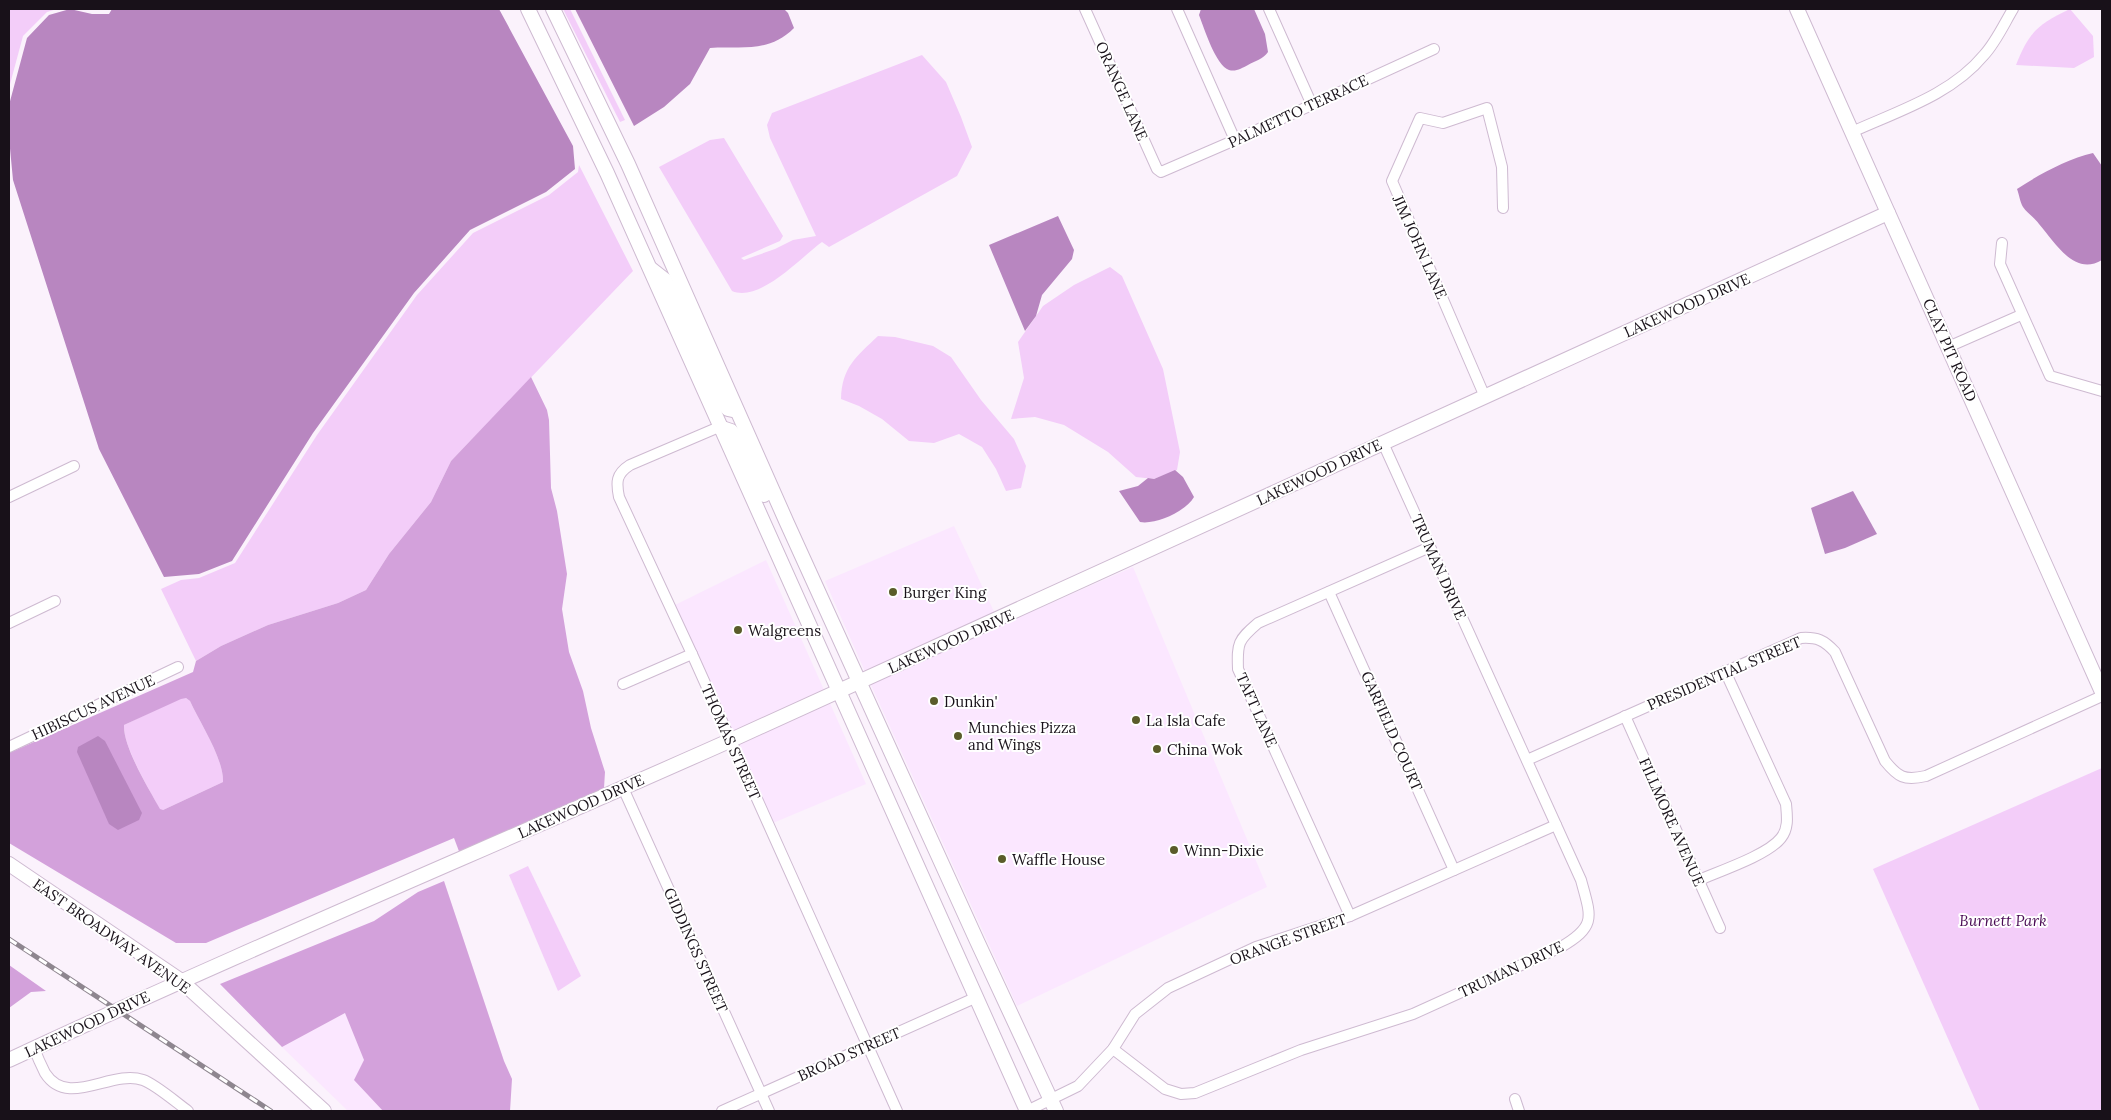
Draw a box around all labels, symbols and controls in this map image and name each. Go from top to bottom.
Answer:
street label: ORANGE LANE [1092,39,1152,143]
street label: PALMETTO TERRACE [1225,70,1371,152]
street label: JIM JOHN LANE [1388,191,1451,302]
street label: LAKEWOOD DRIVE [1621,269,1753,341]
street label: CLAY PIT ROAD [1919,295,1981,405]
street label: LAKEWOOD DRIVE [1253,435,1385,509]
street label: TRUMAN DRIVE [1407,511,1471,623]
place label: Burger King [903,583,987,602]
marker: Burger King [887,586,899,598]
street label: LAKEWOOD DRIVE [885,605,1017,677]
place label: Walgreens [748,621,821,640]
marker: Walgreens [732,624,744,636]
street label: PRESIDENTIAL STREET [1644,632,1804,714]
street label: GARFIELD COURT [1357,668,1427,794]
street label: HIBISCUS AVENUE [28,670,158,744]
street label: TAFT LANE [1232,670,1282,750]
street label: THOMAS STREET [697,681,765,803]
place label: Dunkin' [944,692,998,711]
marker: Dunkin' [928,695,940,707]
place label: La Isla Cafe [1146,711,1226,730]
marker: La Isla Cafe [1130,714,1142,726]
place label: Munchies Pizza and Wings [968,718,1077,754]
marker: Munchies Pizza and Wings [952,730,964,742]
place label: China Wok [1167,740,1243,759]
marker: China Wok [1151,743,1163,755]
street label: FILLMORE AVENUE [1635,755,1709,889]
street label: LAKEWOOD DRIVE [515,770,647,842]
place label: Winn-Dixie [1184,841,1264,860]
marker: Winn-Dixie [1168,844,1180,856]
place label: Waffle House [1012,850,1105,869]
marker: Waffle House [996,853,1008,865]
street label: EAST BROADWAY AVENUE [30,874,194,998]
street label: GIDDINGS STREET [660,885,732,1016]
street label: ORANGE STREET [1227,909,1349,969]
park label: Burnett Park [1959,911,2047,930]
street label: TRUMAN DRIVE [1456,936,1566,1002]
street label: LAKEWOOD DRIVE [21,987,153,1061]
street label: BROAD STREET [795,1023,904,1085]

